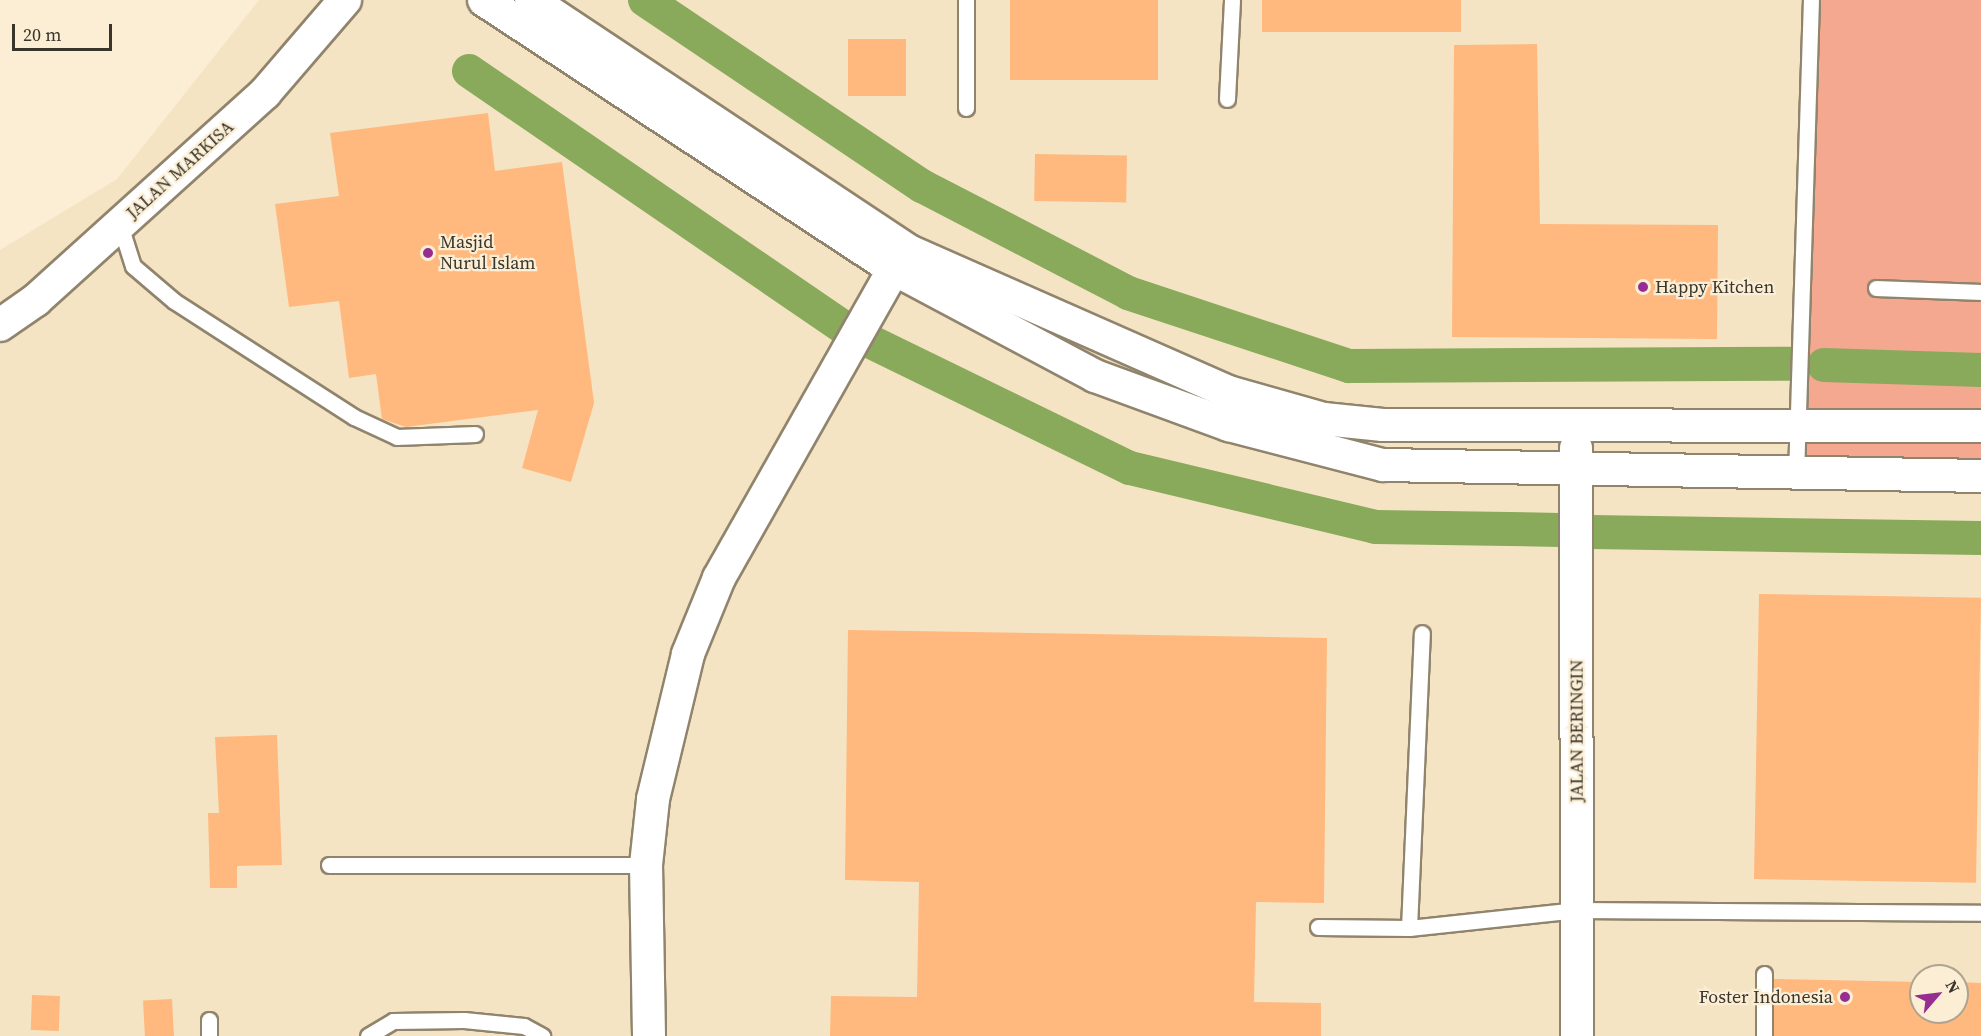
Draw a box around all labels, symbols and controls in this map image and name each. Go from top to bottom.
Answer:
scale bar [15,12,116,50]
text: 20 m [23,22,61,47]
street label: JALAN MARKISA [122,116,238,224]
place label: Masjid Nurul Islam [440,232,535,274]
marker: Masjid Nurul Islam [421,246,435,260]
place label: Happy Kitchen [1655,276,1774,298]
marker: Happy Kitchen [1636,280,1650,294]
street label: JALAN BERINGIN [1566,660,1588,802]
north arrow [1909,964,1969,1024]
text: N [1941,976,1966,997]
place label: Foster Indonesia [1699,986,1833,1008]
marker: Foster Indonesia [1838,990,1852,1004]

